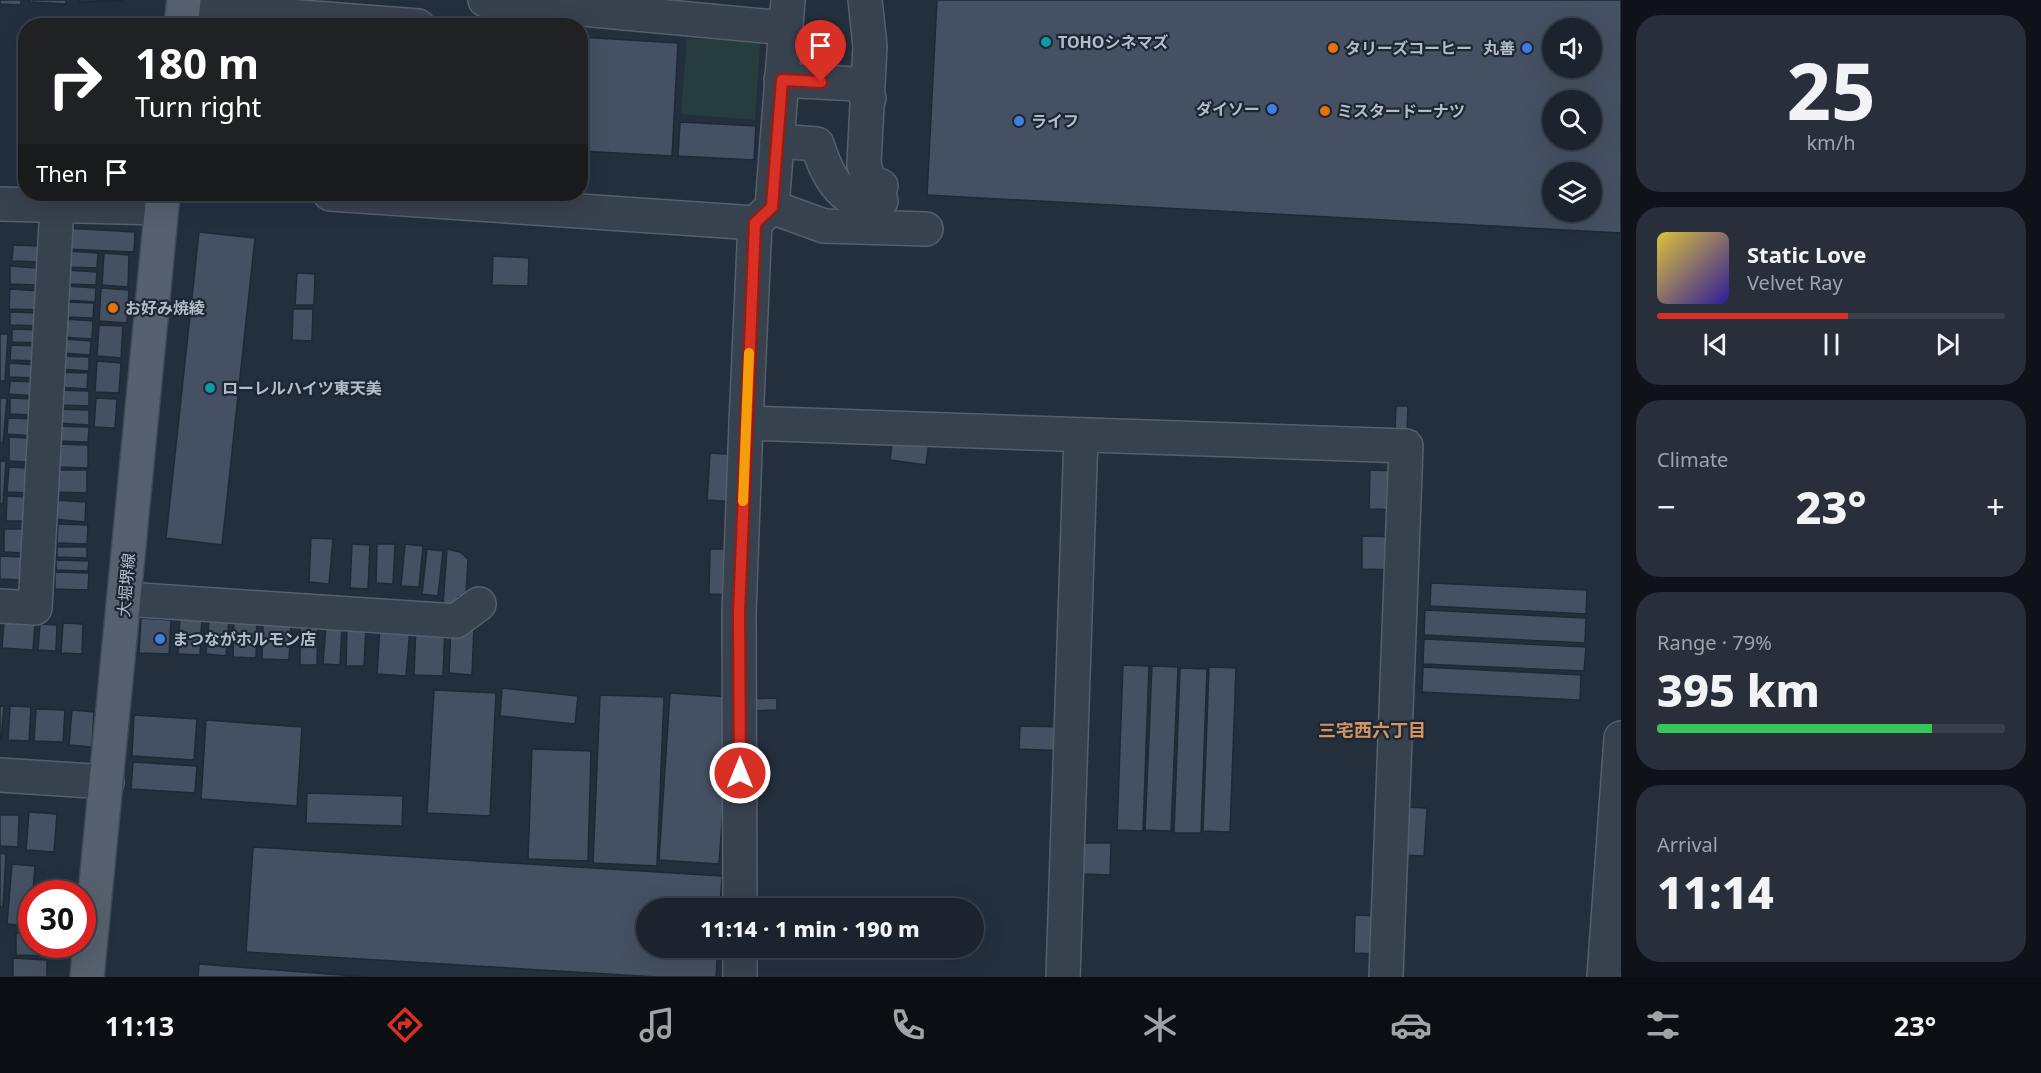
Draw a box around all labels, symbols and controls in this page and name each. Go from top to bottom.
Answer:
map controls [1542,18,1602,222]
button: sound [1542,18,1602,78]
pin [795,20,846,82]
icon: arrive [804,29,837,62]
place label: TOHOシネマズ [1058,31,1168,53]
text: 180 m [135,34,259,91]
marker: TOHOシネマズ [1039,35,1053,49]
place label: タリーズコーヒー [1345,37,1472,59]
place label: 丸善 [1483,37,1515,59]
text: 25 [1786,37,1876,143]
marker: タリーズコーヒー [1326,41,1340,55]
marker: 丸善 [1520,41,1534,55]
icon: right [36,42,114,120]
text: Turn right [135,88,261,125]
button: search [1542,90,1602,150]
place label: ダイソー [1196,98,1260,120]
place label: ミスタードーナツ [1337,100,1465,122]
marker: ダイソー [1265,102,1279,116]
marker: ミスタードーナツ [1318,104,1332,118]
place label: ライフ [1031,110,1079,132]
marker: ライフ [1012,114,1026,128]
text: km/h [1806,129,1856,156]
icon: arrive [100,156,133,189]
text: Then [36,158,88,188]
button: layers [1542,162,1602,222]
text: Static Love [1747,239,1866,269]
text: Velvet Ray [1747,269,1843,296]
place label: お好み焼綾 [125,297,205,319]
marker: お好み焼綾 [106,301,120,315]
icon: previous [1699,328,1732,361]
icon: pause [1815,328,1848,361]
icon: next [1931,328,1964,361]
place label: ローレルハイツ東天美 [222,377,382,399]
marker: ローレルハイツ東天美 [203,381,217,395]
text: Climate [1657,446,1728,473]
text: 23° [1795,476,1867,537]
text: − [1657,484,1676,529]
text: + [1986,484,2005,529]
street label: 大堀堺線 [112,552,140,618]
place label: まつながホルモン店 [172,628,316,650]
text: Range · 79% [1657,629,1772,656]
marker: まつながホルモン店 [153,632,167,646]
text: 395 km [1657,659,1820,720]
district label: 三宅西六丁目 [1318,718,1426,742]
position arrow [708,741,772,805]
text: Arrival [1657,831,1718,858]
text: 11:14 [1657,861,1774,922]
speed limit sign: 30 [18,880,96,958]
text: 11:14 · 1 min · 190 m [700,913,920,943]
icon: directions [384,1004,426,1046]
icon: music [636,1004,678,1046]
icon: phone [887,1004,929,1046]
icon: climate [1139,1004,1181,1046]
icon: car [1390,1004,1432,1046]
icon: filters [1642,1004,1684,1046]
text: 11:13 [105,1007,174,1044]
text: 23° [1894,1007,1936,1044]

